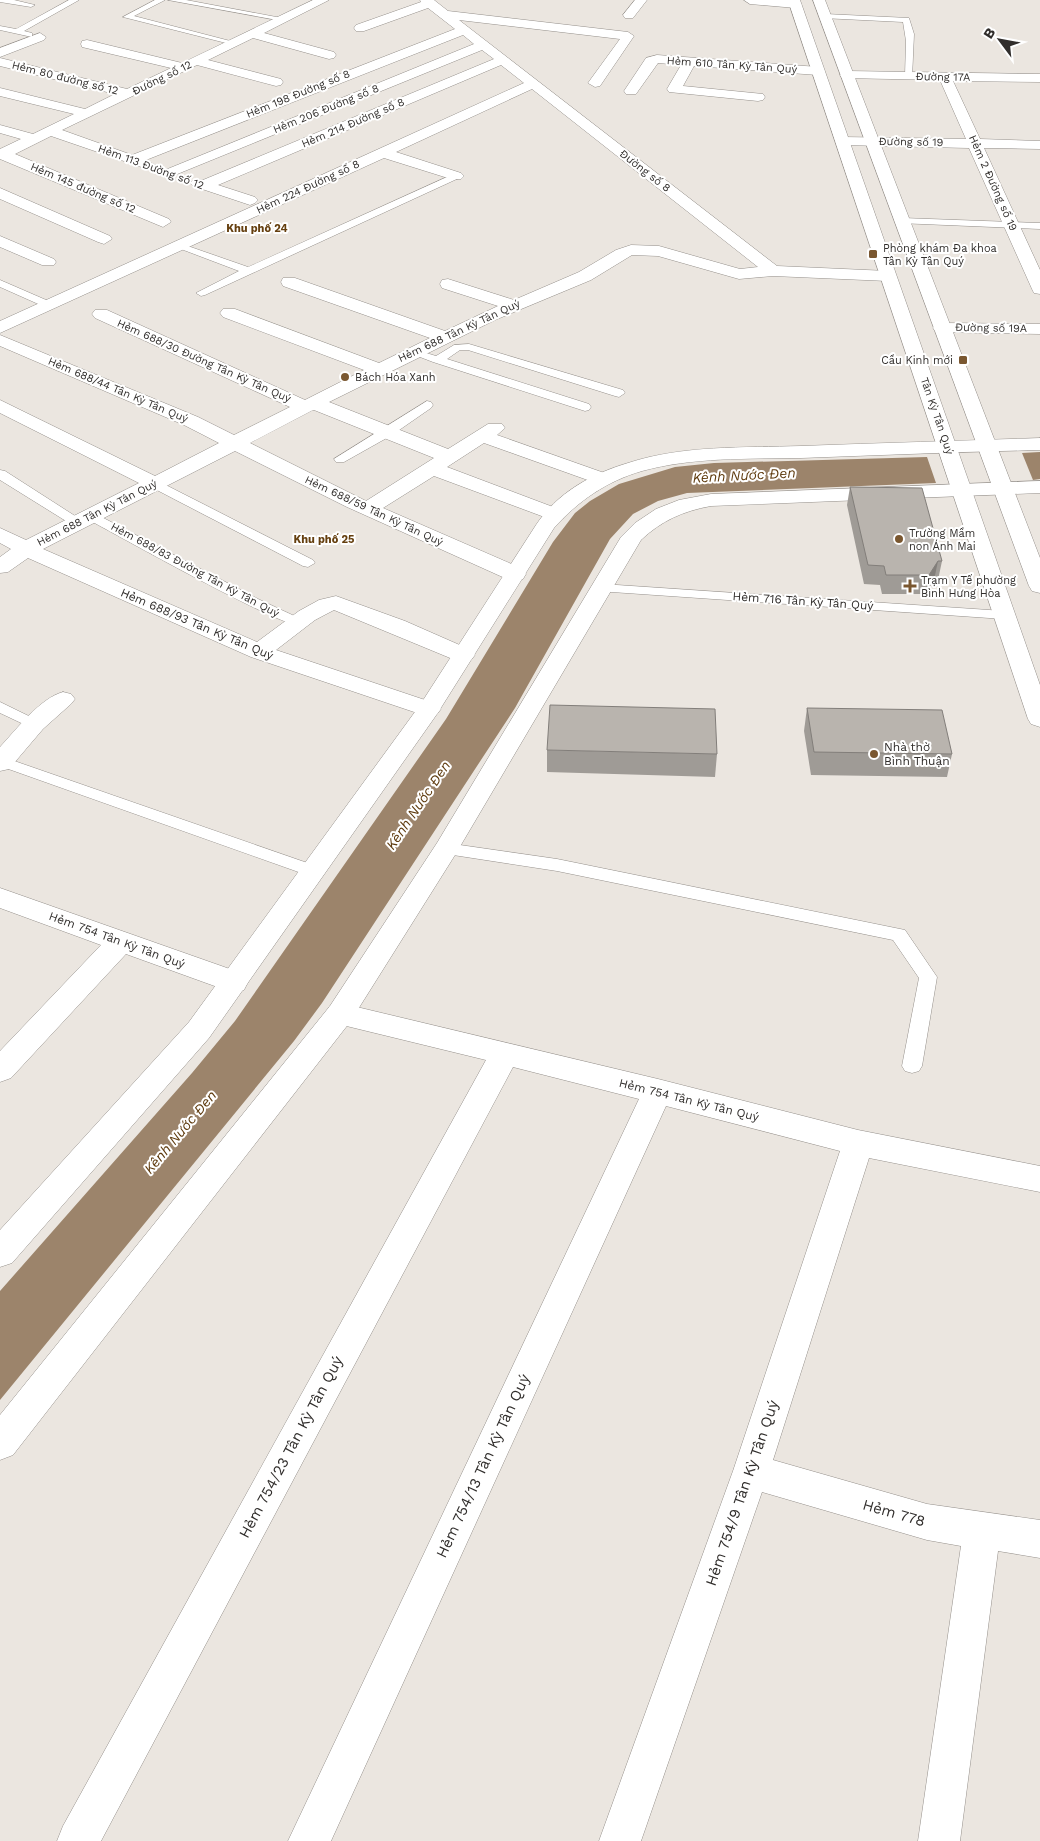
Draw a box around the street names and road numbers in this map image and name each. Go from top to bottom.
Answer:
street label: Hẻm 610 Tân Kỳ Tân Quý [666,54,798,76]
street label: Hẻm 80 đường số 12 [10,58,120,98]
street label: Đường số 12 [130,58,194,98]
street label: Hẻm 198 Đường số 8 [244,67,352,121]
street label: Đường 17A [915,70,971,84]
street label: Hẻm 206 Đường số 8 [271,82,381,136]
street label: Hẻm 214 Đường số 8 [300,95,407,151]
street label: Hẻm 2 Đường số 19 [966,133,1020,233]
street label: Đường số 19 [878,135,944,149]
street label: Hẻm 113 Đường số 12 [96,142,206,192]
street label: Đường số 8 [617,147,673,195]
street label: Hẻm 224 Đường số 8 [254,157,362,217]
street label: Hẻm 145 đường số 12 [29,160,137,216]
street label: Hẻm 688 Tân Kỳ Tân Quý [396,297,522,365]
street label: Hẻm 688/30 Đường Tân Kỳ Tân Quý [115,317,293,406]
street label: Đường số 19A [955,321,1027,335]
street label: Hẻm 688/44 Tân Kỳ Tân Quý [46,355,190,426]
street label: Tân Kỳ Tân Quý [918,376,956,457]
street label: Hẻm 688/59 Tân Kỳ Tân Quý [303,473,446,549]
street label: Hẻm 688 Tân Kỳ Tân Quý [35,477,160,549]
street label: Hẻm 688/83 Đường Tân Kỳ Tân Quý [109,520,282,620]
street label: Hẻm 688/93 Tân Kỳ Tân Quý [118,585,276,663]
street label: Hẻm 716 Tân Kỳ Tân Quý [732,589,875,613]
street label: Hẻm 754 Tân Kỳ Tân Quý [47,909,188,971]
street label: Hẻm 754 Tân Kỳ Tân Quý [618,1076,761,1124]
street label: Hẻm 754/23 Tân Kỳ Tân Quý [235,1353,347,1541]
street label: Hẻm 754/13 Tân Kỳ Tân Quý [432,1371,534,1561]
street label: Hẻm 754/9 Tân Kỳ Tân Quý [702,1397,782,1588]
street label: Hẻm 778 [861,1496,927,1530]

